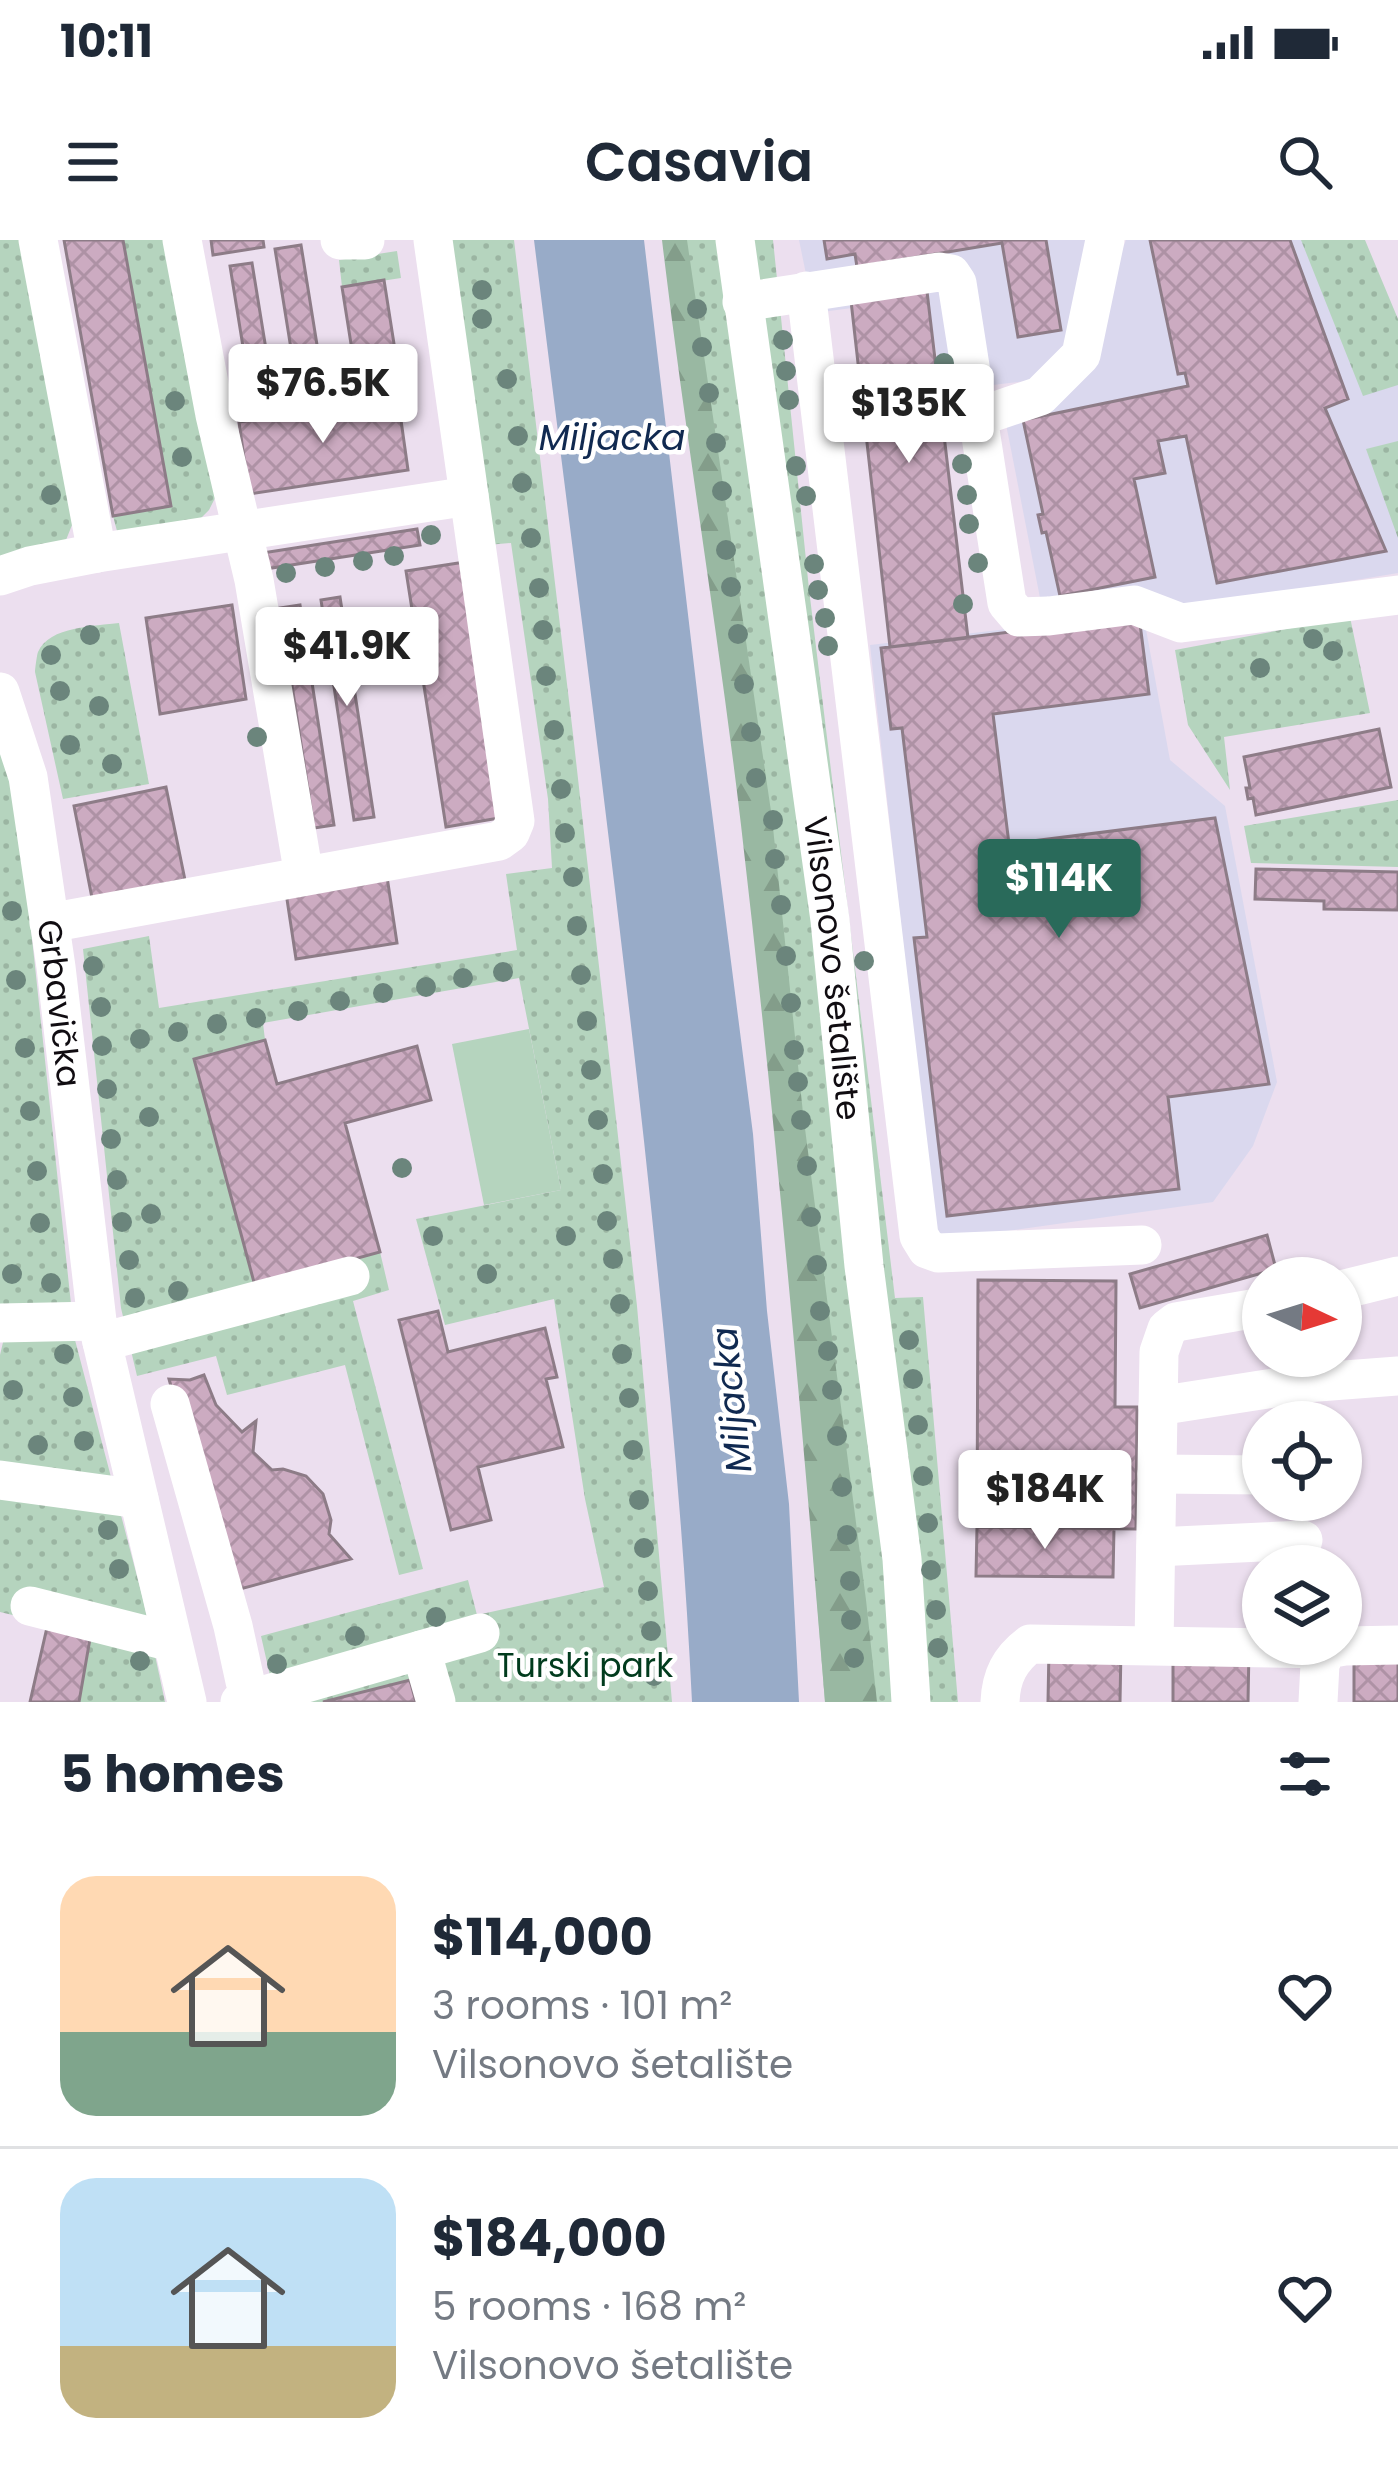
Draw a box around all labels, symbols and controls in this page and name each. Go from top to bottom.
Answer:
text: 10:11 [60,10,153,73]
text: Casavia [585,124,813,200]
icon: menu [60,129,126,195]
icon: search [1272,129,1338,195]
pin: $76.5K [225,344,421,446]
text: $76.5K [256,355,390,410]
pin: $135K [825,364,993,466]
text: $135K [851,375,967,430]
water label: Miljacka [539,412,685,463]
pin: $41.9K [249,607,445,709]
text: $41.9K [283,618,411,673]
street label: Vilsonovo šetalište [792,813,873,1123]
pin: $114K [975,839,1143,941]
text: $114K [1005,850,1113,905]
street label: Grbavička [25,916,93,1090]
north arrow [1242,1257,1362,1377]
map controls [1242,1257,1362,1665]
water label: Miljacka [698,1324,765,1476]
button: locate [1242,1401,1362,1521]
pin: $184K [961,1450,1129,1552]
text: $184K [985,1461,1105,1516]
button: layers [1242,1545,1362,1665]
park label: Turski park [497,1642,673,1689]
text: 5 homes [60,1738,285,1810]
icon: filters [1272,1741,1338,1807]
text: $114,000 [432,1901,653,1973]
icon: home [156,1924,300,2068]
icon: heart [1272,1963,1338,2029]
text: 3 rooms · 101 m² [432,1978,732,2033]
text: Vilsonovo šetalište [432,2037,793,2092]
text: $184,000 [432,2202,667,2274]
icon: home [156,2226,300,2370]
icon: heart [1272,2265,1338,2331]
text: 5 rooms · 168 m² [432,2279,746,2334]
text: Vilsonovo šetalište [432,2338,793,2393]

